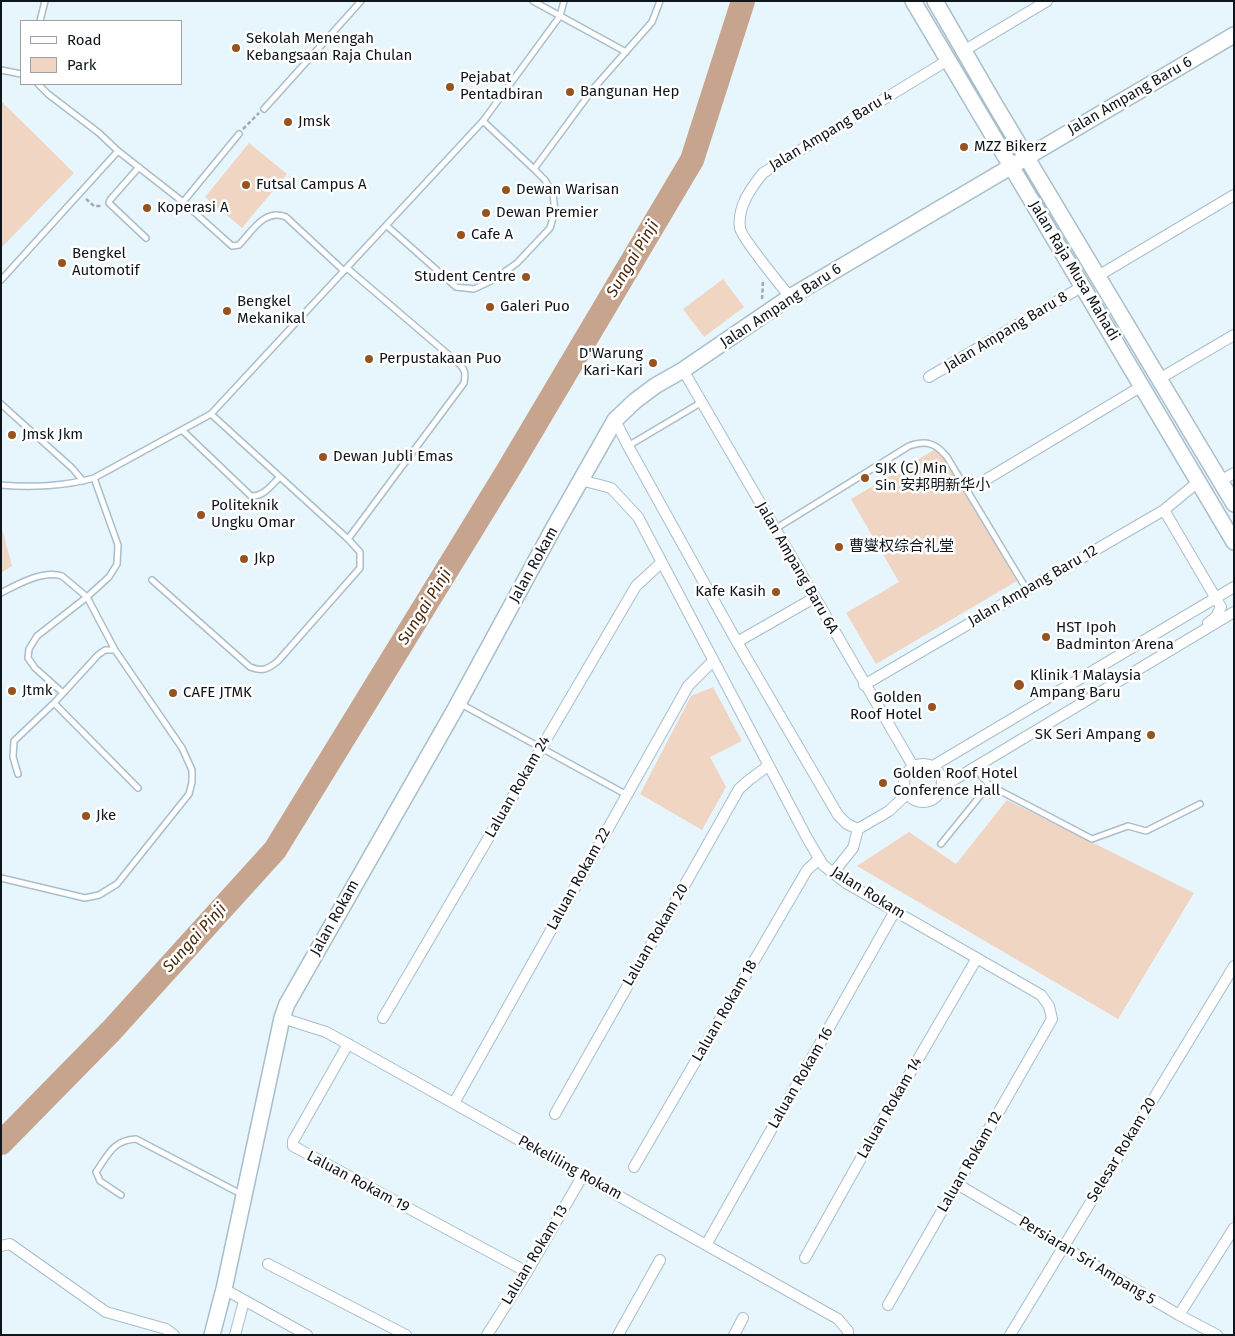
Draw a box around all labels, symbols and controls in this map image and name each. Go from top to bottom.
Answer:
legend [20,20,182,85]
place label: Sekolah Menengah Kebangsaan Raja Chulan [246,30,412,65]
text: Road [67,31,102,49]
marker: Sekolah Menengah Kebangsaan Raja Chulan [230,42,242,54]
street label: Jalan Ampang Baru 6 [1065,53,1195,139]
text: Park [67,56,97,74]
place label: Pejabat Pentadbiran [460,69,543,104]
marker: Pejabat Pentadbiran [444,81,456,93]
place label: Bangunan Hep [580,83,679,101]
marker: Bangunan Hep [564,86,576,98]
street label: Jalan Ampang Baru 4 [766,87,896,175]
place label: Jmsk [298,113,330,131]
marker: Jmsk [282,116,294,128]
place label: MZZ Bikerz [974,138,1046,156]
marker: MZZ Bikerz [958,141,970,153]
place label: Futsal Campus A [256,176,367,194]
marker: Futsal Campus A [240,179,252,191]
place label: Dewan Warisan [516,181,619,199]
marker: Dewan Warisan [500,184,512,196]
street label: Jalan Raja Musa Mahadi [1025,198,1123,344]
place label: Koperasi A [157,199,229,217]
marker: Koperasi A [141,202,153,214]
place label: Dewan Premier [496,204,598,222]
marker: Dewan Premier [480,207,492,219]
water label: Sungai Pinji [603,217,663,301]
place label: Cafe A [471,226,513,244]
marker: Cafe A [455,229,467,241]
place label: Bengkel Automotif [72,245,140,280]
marker: Bengkel Automotif [56,257,68,269]
street label: Jalan Ampang Baru 6 [717,260,845,352]
place label: Student Centre [414,268,516,286]
marker: Student Centre [520,271,532,283]
street label: Jalan Ampang Baru 8 [941,288,1071,376]
place label: Bengkel Mekanikal [237,293,305,328]
place label: Galeri Puo [500,298,570,316]
marker: Galeri Puo [484,301,496,313]
marker: Bengkel Mekanikal [221,305,233,317]
place label: D'Warung Kari-Kari [579,345,643,380]
place label: Perpustakaan Puo [379,350,502,368]
marker: Perpustakaan Puo [363,353,375,365]
marker: D'Warung Kari-Kari [647,357,659,369]
place label: Jmsk Jkm [22,426,83,444]
marker: Jmsk Jkm [6,429,18,441]
place label: Dewan Jubli Emas [333,448,453,466]
marker: Dewan Jubli Emas [317,451,329,463]
place label: SJK (C) Min Sin 安邦明新华小 [875,460,990,495]
marker: SJK (C) Min Sin 安邦明新华小 [859,472,871,484]
place label: Politeknik Ungku Omar [211,497,295,532]
street label: Jalan Ampang Baru 6A [752,499,842,637]
marker: Politeknik Ungku Omar [195,509,207,521]
street label: Jalan Rokam [506,524,562,606]
place label: 曹燮权综合礼堂 [849,538,954,556]
marker: 曹燮权综合礼堂 [833,541,845,553]
street label: Jalan Ampang Baru 12 [965,542,1101,630]
place label: Jkp [254,550,275,568]
marker: Jkp [238,553,250,565]
water label: Sungai Pinji [394,565,456,649]
place label: Kafe Kasih [695,583,766,601]
marker: Kafe Kasih [770,586,782,598]
place label: HST Ipoh Badminton Arena [1056,619,1174,654]
marker: HST Ipoh Badminton Arena [1040,631,1052,643]
place label: Klinik 1 Malaysia Ampang Baru [1030,667,1141,702]
marker: Klinik 1 Malaysia Ampang Baru [1012,678,1026,692]
place label: Jtmk [22,682,53,700]
place label: CAFE JTMK [183,684,252,702]
marker: Jtmk [6,685,18,697]
marker: CAFE JTMK [167,687,179,699]
place label: Golden Roof Hotel [850,689,922,724]
marker: Golden Roof Hotel [926,701,938,713]
place label: SK Seri Ampang [1035,726,1141,744]
marker: SK Seri Ampang [1145,729,1157,741]
street label: Laluan Rokam 24 [482,733,554,841]
place label: Golden Roof Hotel Conference Hall [893,765,1018,800]
marker: Golden Roof Hotel Conference Hall [877,777,889,789]
place label: Jke [96,807,116,825]
marker: Jke [80,810,92,822]
street label: Laluan Rokam 22 [543,825,615,933]
street label: Jalan Rokam [828,863,908,923]
street label: Jalan Rokam [307,877,363,959]
street label: Laluan Rokam 20 [619,881,693,989]
water label: Sungai Pinji [159,900,231,976]
street label: Laluan Rokam 18 [689,957,761,1065]
street label: Laluan Rokam 16 [765,1024,837,1132]
street label: Laluan Rokam 14 [854,1054,926,1162]
street label: Selesar Rokam 20 [1084,1094,1160,1206]
street label: Laluan Rokam 12 [934,1108,1006,1216]
street label: Pekeliling Rokam [515,1132,625,1204]
street label: Laluan Rokam 19 [304,1147,412,1217]
street label: Laluan Rokam 13 [498,1202,572,1308]
street label: Persiaran Sri Ampang 5 [1015,1213,1159,1309]

